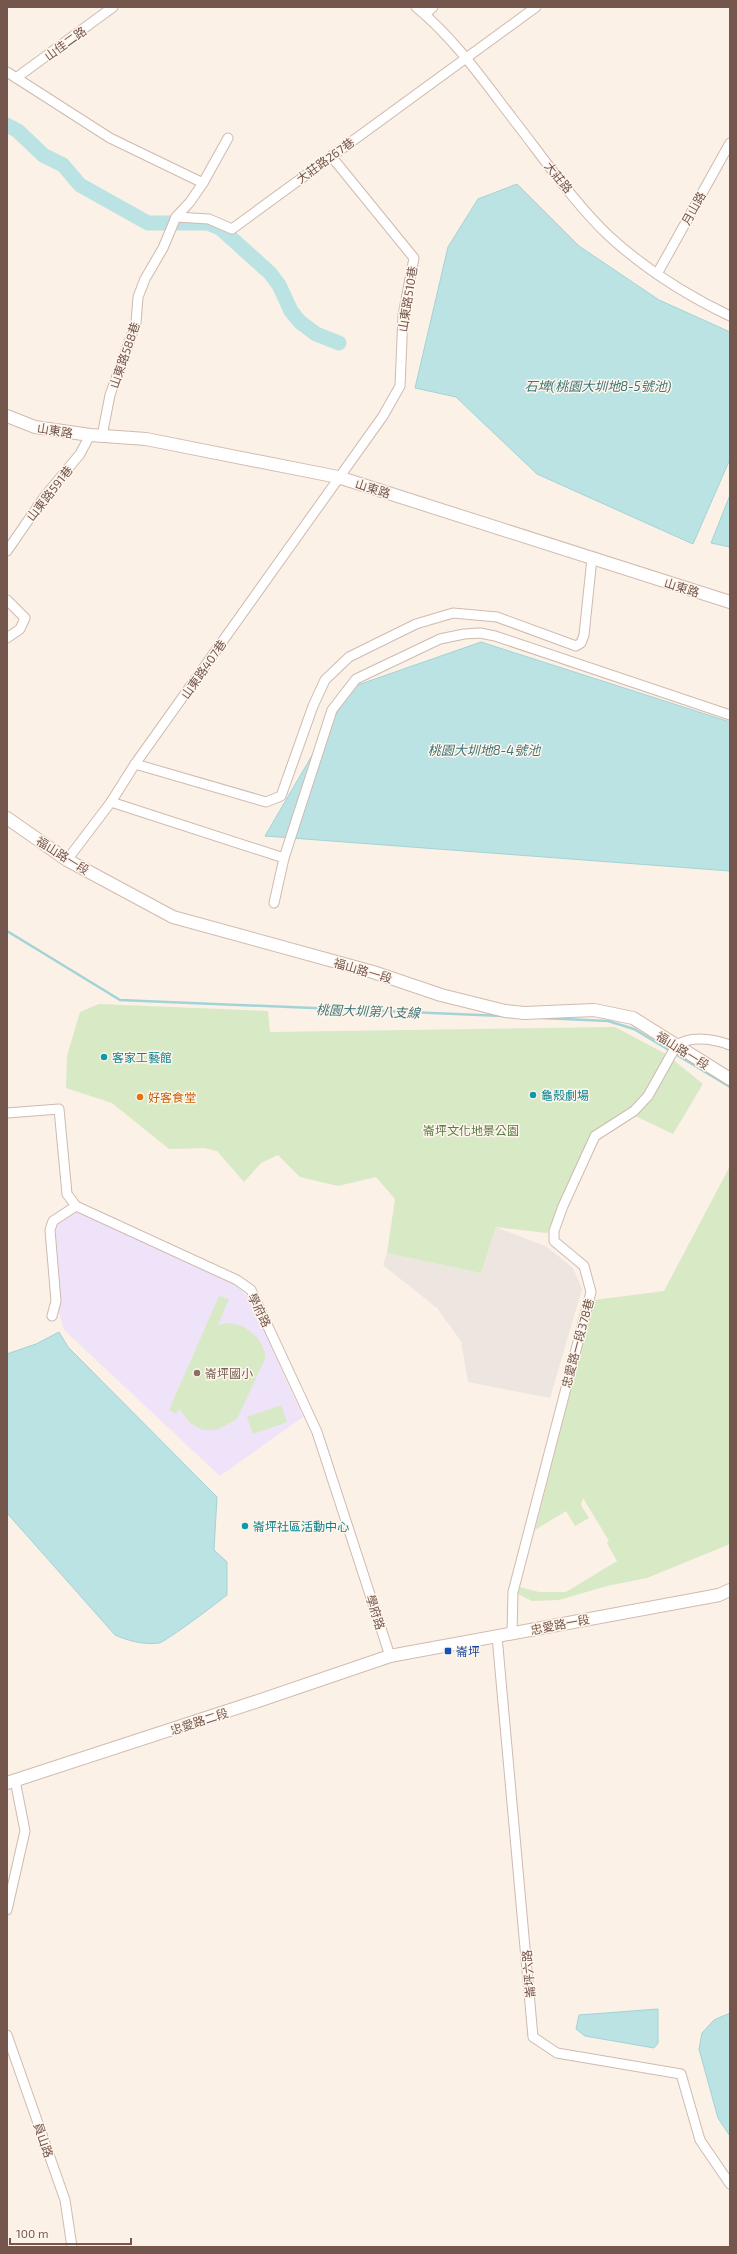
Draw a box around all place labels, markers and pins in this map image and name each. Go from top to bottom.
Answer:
place label: 客家工藝館 [112,1050,172,1064]
marker: 客家工藝館 [99,1052,109,1062]
place label: 龜殼劇場 [541,1088,589,1102]
place label: 好客食堂 [148,1090,196,1104]
marker: 龜殼劇場 [528,1090,538,1100]
marker: 好客食堂 [135,1092,145,1102]
place label: 崙坪國小 [205,1366,253,1380]
marker: 崙坪國小 [192,1368,202,1378]
place label: 崙坪社區活動中心 [253,1519,349,1533]
marker: 崙坪社區活動中心 [240,1521,250,1531]
place label: 崙坪 [456,1644,480,1658]
marker: 崙坪 [443,1646,453,1656]

